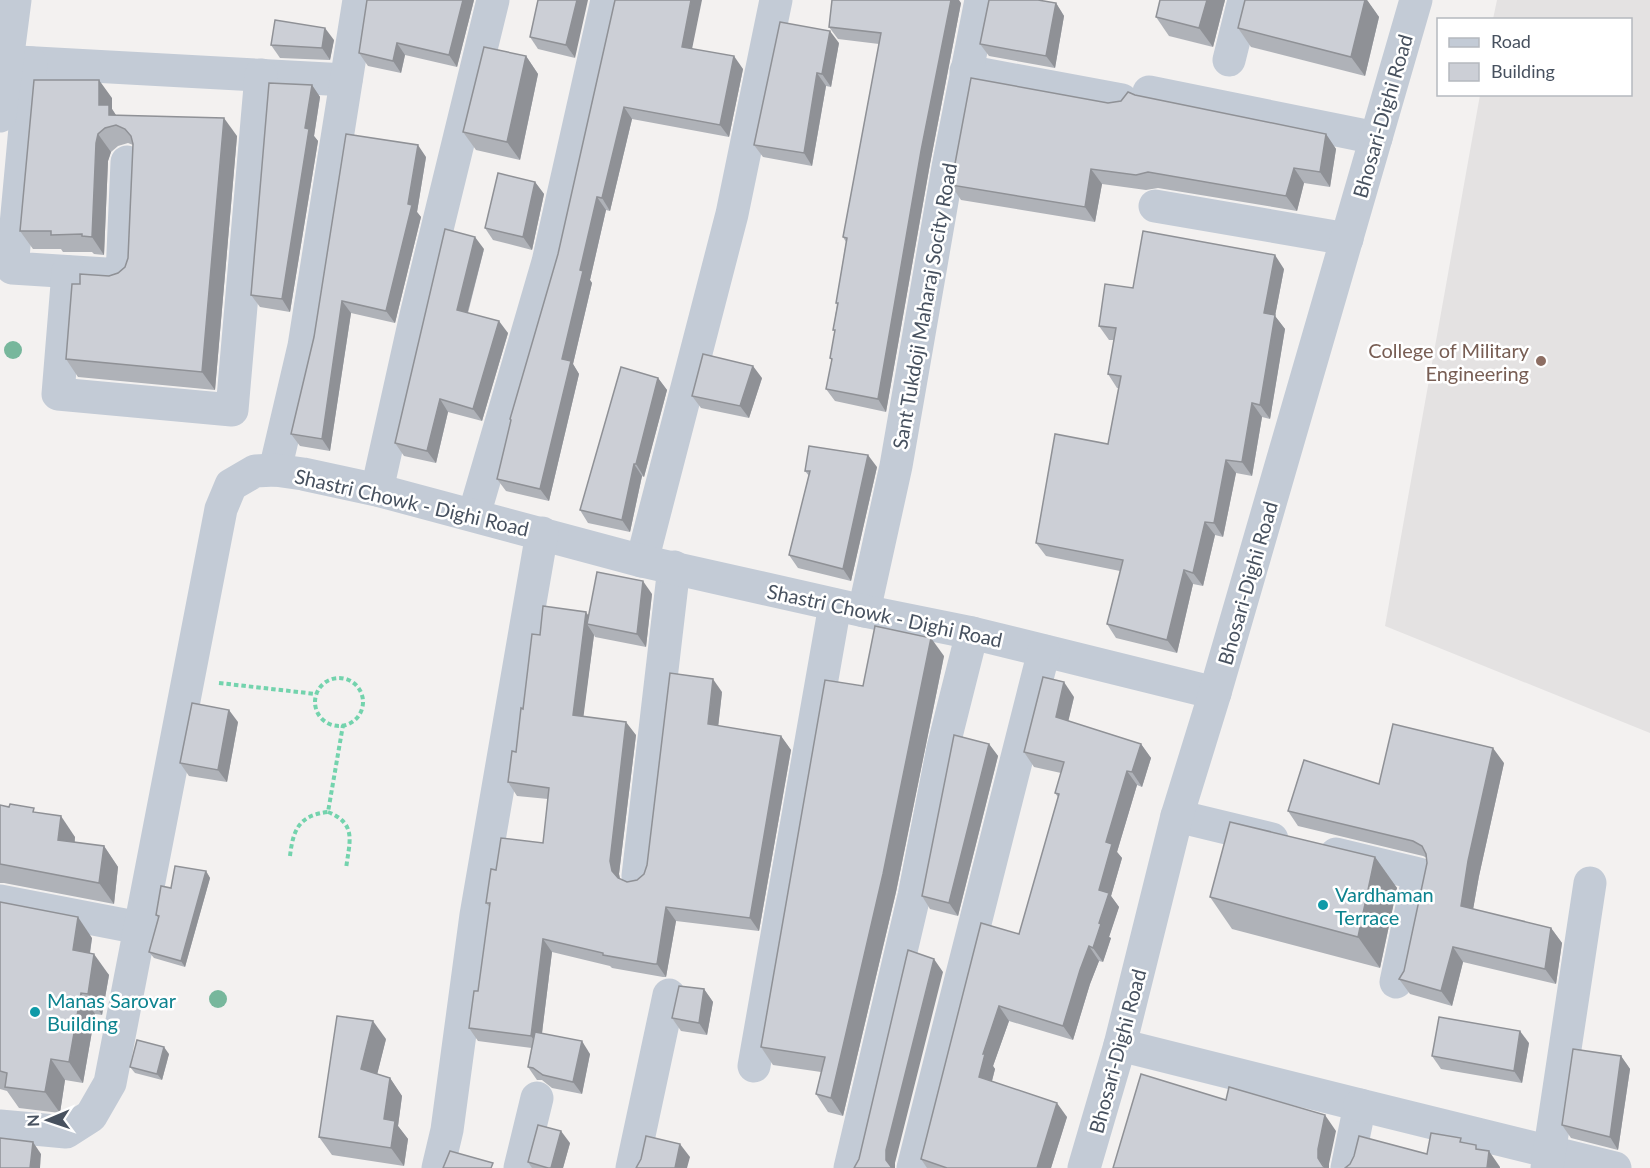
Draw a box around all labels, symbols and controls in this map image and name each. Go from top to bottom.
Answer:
legend [1437,18,1632,96]
text: Road [1491,30,1531,52]
street label: Bhosari-Dighi Road [1347,31,1417,201]
text: Building [1491,60,1555,82]
street label: Sant Tukdoji Maharaj Socity Road [887,161,961,451]
place label: College of Military Engineering [1368,338,1530,385]
marker: College of Military Engineering [1534,354,1548,368]
street label: Shastri Chowk - Dighi Road [293,463,531,541]
street label: Bhosari-Dighi Road [1212,498,1282,668]
street label: Shastri Chowk - Dighi Road [765,578,1005,652]
place label: Vardhaman Terrace [1335,882,1434,929]
marker: Vardhaman Terrace [1316,898,1330,912]
street label: Bhosari-Dighi Road [1084,966,1150,1136]
place label: Manas Sarovar Building [47,988,177,1035]
marker: Manas Sarovar Building [28,1005,42,1019]
north arrow [18,1090,78,1150]
text: N [23,1114,42,1127]

